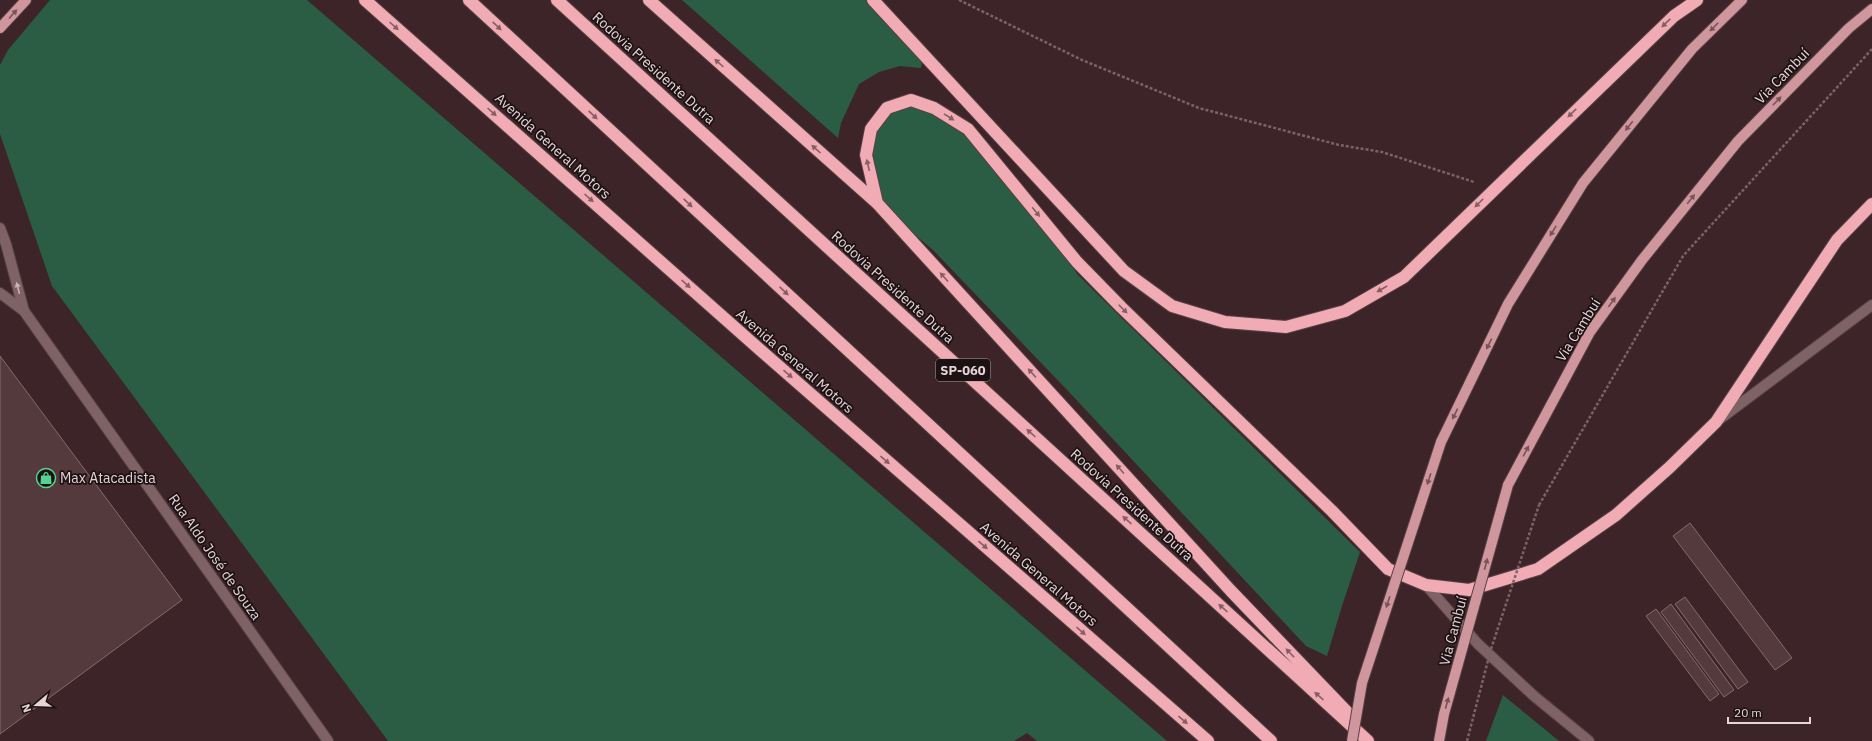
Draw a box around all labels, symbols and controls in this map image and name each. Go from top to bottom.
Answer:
street label: Rodovia Presidente Dutra [589,8,720,128]
one-way arrow [8,9,18,19]
one-way arrow [1661,18,1671,28]
one-way arrow [389,21,400,30]
one-way arrow [492,22,502,31]
one-way arrow [1709,22,1719,32]
street label: Via Cambuí [1751,44,1813,108]
one-way arrow [714,58,724,67]
street label: Avenida General Motors [491,89,615,203]
one-way arrow [1772,96,1782,106]
one-way arrow [487,107,496,116]
one-way arrow [1567,108,1577,118]
one-way arrow [588,110,598,119]
one-way arrow [943,114,955,121]
one-way arrow [1625,120,1634,131]
one-way arrow [811,144,821,154]
one-way arrow [865,159,871,171]
one-way arrow [584,194,594,203]
one-way arrow [1687,194,1696,204]
one-way arrow [683,198,693,208]
one-way arrow [1474,198,1484,208]
one-way arrow [1032,207,1040,218]
one-way arrow [1549,226,1557,236]
street label: Rodovia Presidente Dutra [828,227,959,347]
one-way arrow [940,272,949,282]
one-way arrow [681,280,692,289]
one-way arrow [15,281,21,293]
one-way arrow [779,286,789,296]
one-way arrow [1376,286,1388,293]
street label: Via Cambuí [1552,295,1605,365]
one-way arrow [1608,297,1616,307]
one-way arrow [1118,304,1128,314]
street label: Avenida General Motors [732,305,858,417]
one-way arrow [1486,338,1492,349]
road number: SP-060 [936,359,990,381]
one-way arrow [1027,368,1037,378]
one-way arrow [782,369,793,378]
one-way arrow [1452,408,1458,420]
one-way arrow [1026,428,1036,437]
street label: Rodovia Presidente Dutra [1067,445,1198,565]
one-way arrow [1523,445,1530,457]
one-way arrow [880,455,891,464]
one-way arrow [1115,464,1124,474]
shop icon: Max Atacadista [35,467,57,489]
place label: Max Atacadista [60,469,156,487]
one-way arrow [1425,473,1431,485]
street label: Rua Aldo José de Souza [165,491,266,624]
one-way arrow [1122,516,1132,525]
street label: Avenida General Motors [976,518,1102,630]
one-way arrow [978,541,988,550]
one-way arrow [1483,558,1489,570]
street label: Via Cambuí [1435,594,1471,668]
one-way arrow [1385,597,1391,609]
one-way arrow [1218,604,1227,613]
one-way arrow [1076,626,1086,636]
one-way arrow [1286,648,1295,657]
north arrow [16,685,56,725]
one-way arrow [1314,692,1323,701]
one-way arrow [1444,697,1450,709]
scale bar [1728,699,1810,725]
text: N [19,702,34,714]
text: 20 m [1734,705,1762,720]
one-way arrow [1178,715,1188,724]

